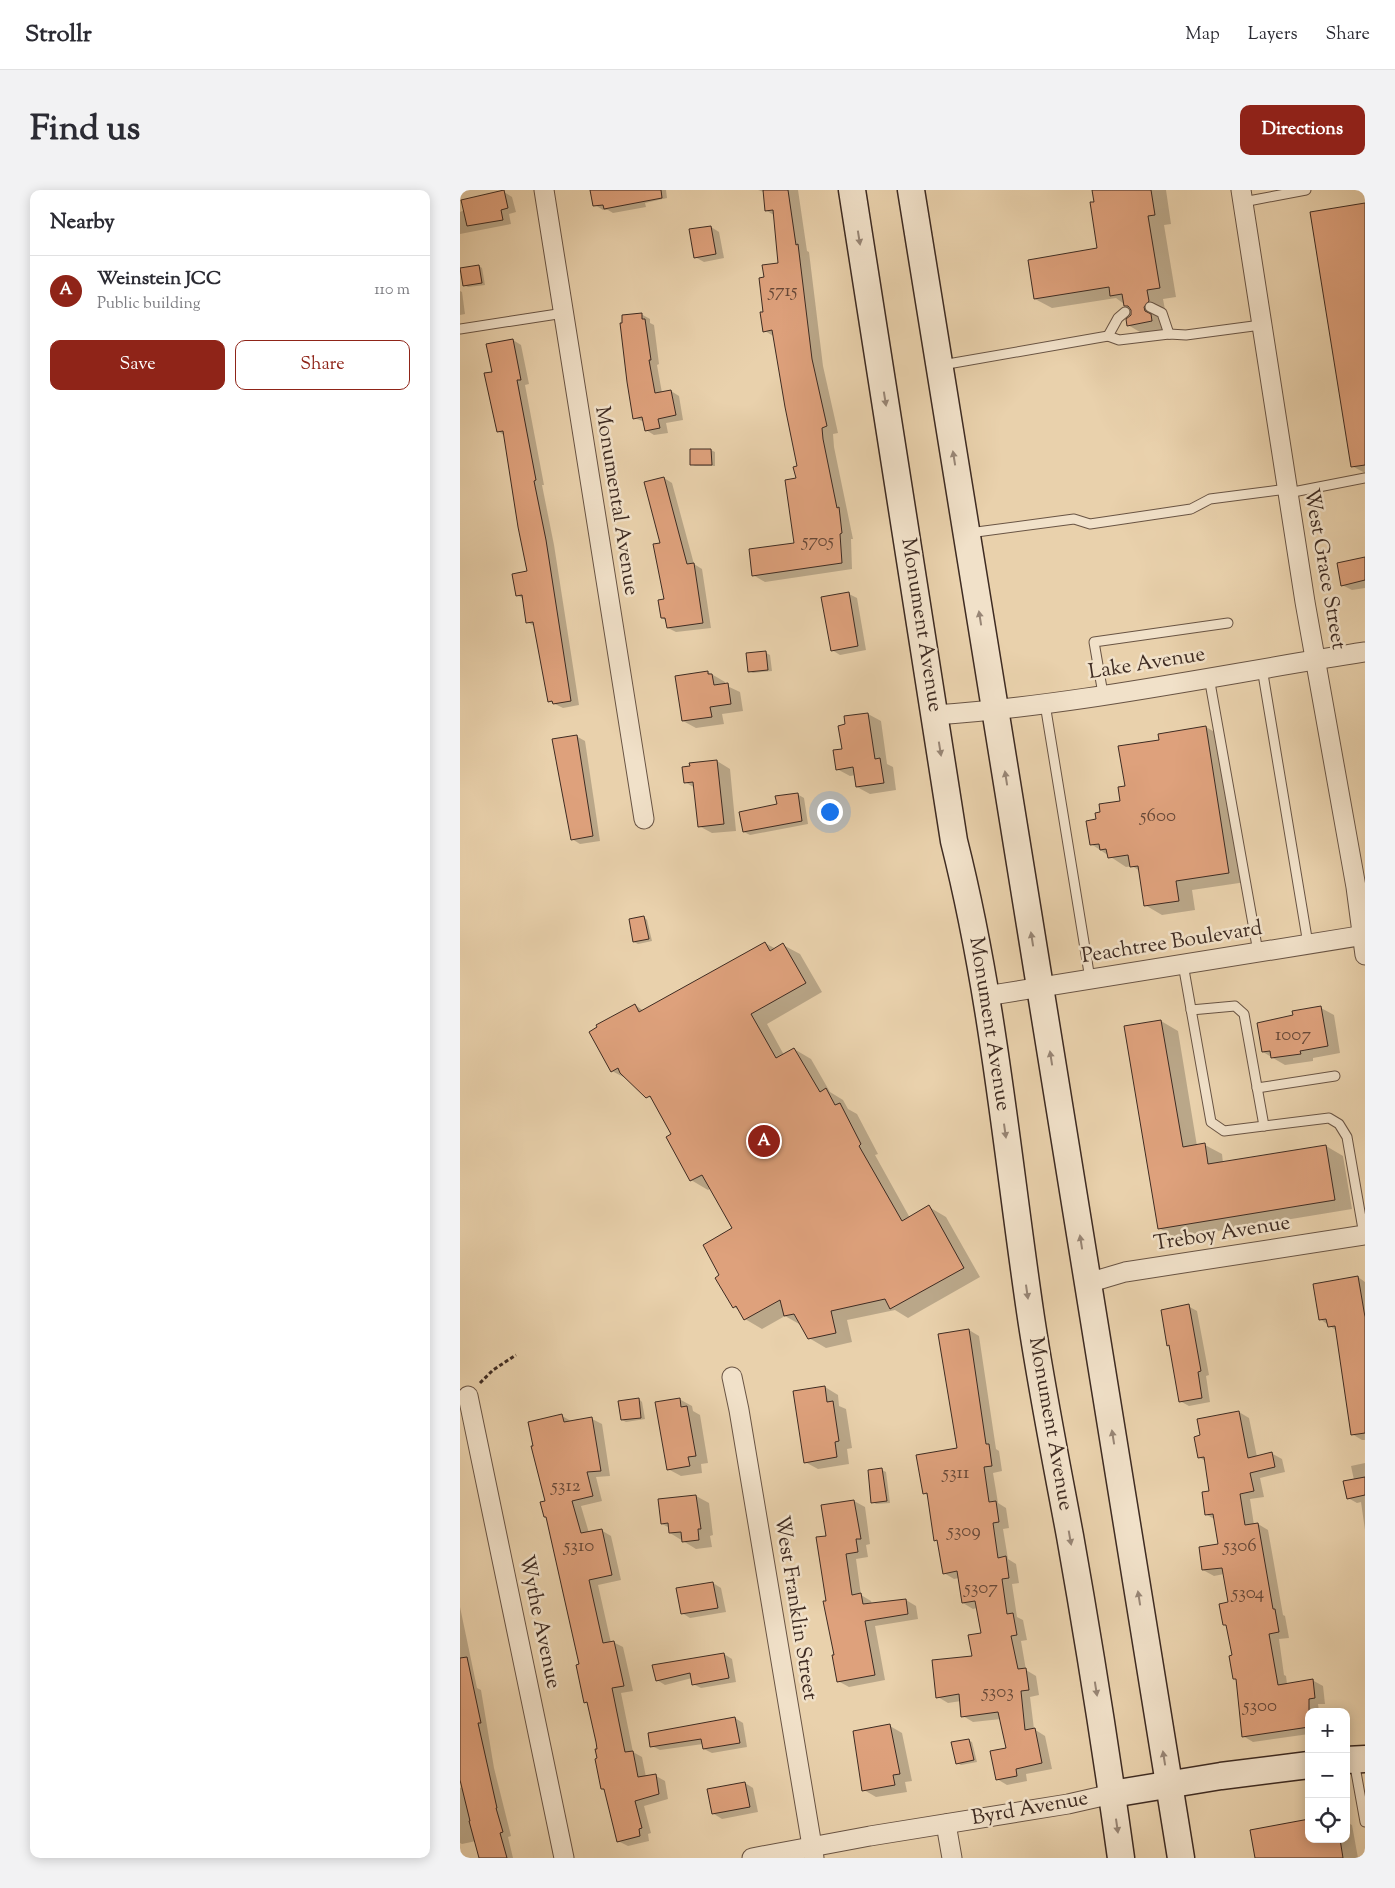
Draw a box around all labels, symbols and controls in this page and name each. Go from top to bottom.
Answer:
text: Strollr [25,18,92,52]
text: Map [1185,22,1220,48]
text: Layers [1248,22,1298,48]
text: Share [1326,22,1370,48]
text: Find us [30,105,140,156]
button: Directions [1240,105,1365,155]
text: Nearby [50,208,115,238]
one-way arrow [856,231,864,247]
text: Weinstein JCC [97,266,221,293]
house number: 5715 [768,278,798,305]
text: A [60,279,73,302]
text: 110 m [374,279,410,302]
text: Public building [97,293,201,316]
button: Save [50,340,225,390]
button: Share [235,340,410,390]
one-way arrow [881,391,889,407]
street label: Monumental Avenue [586,404,646,598]
one-way arrow [950,449,958,465]
street label: West Grace Street [1295,486,1353,652]
house number: 5705 [801,528,835,555]
street label: Monument Avenue [892,536,950,714]
one-way arrow [976,610,984,626]
street label: Lake Avenue [1086,640,1208,688]
one-way arrow [937,742,945,758]
one-way arrow [1002,770,1010,786]
your location [817,799,843,825]
house number: 5600 [1139,803,1176,830]
street label: Peachtree Boulevard [1079,914,1265,972]
one-way arrow [1028,931,1036,947]
street label: Monument Avenue [960,935,1018,1113]
house number: 1007 [1275,1022,1311,1049]
one-way arrow [1047,1050,1055,1066]
pin: A [748,1122,780,1160]
one-way arrow [1002,1123,1010,1139]
street label: Treboy Avenue [1152,1208,1292,1260]
one-way arrow [1077,1234,1085,1250]
one-way arrow [1023,1284,1031,1300]
street label: Monument Avenue [1020,1335,1080,1513]
one-way arrow [1108,1429,1116,1445]
house number: 5311 [941,1460,970,1487]
house number: 5312 [550,1473,581,1500]
street label: West Franklin Street [766,1513,824,1703]
house number: 5309 [946,1518,981,1545]
one-way arrow [1067,1530,1075,1546]
house number: 5310 [563,1533,594,1560]
house number: 5306 [1222,1533,1257,1560]
street label: Wythe Avenue [510,1552,568,1692]
house number: 5307 [963,1575,998,1602]
house number: 5304 [1231,1580,1265,1607]
one-way arrow [1134,1589,1142,1605]
house number: 5303 [981,1679,1014,1706]
one-way arrow [1092,1682,1100,1698]
house number: 5300 [1242,1693,1277,1720]
map controls [1305,1708,1350,1843]
button: + [1305,1708,1350,1753]
one-way arrow [1160,1750,1168,1766]
button: − [1305,1753,1350,1798]
street label: Byrd Avenue [969,1784,1091,1834]
button: locate [1305,1798,1350,1843]
one-way arrow [1113,1818,1121,1834]

